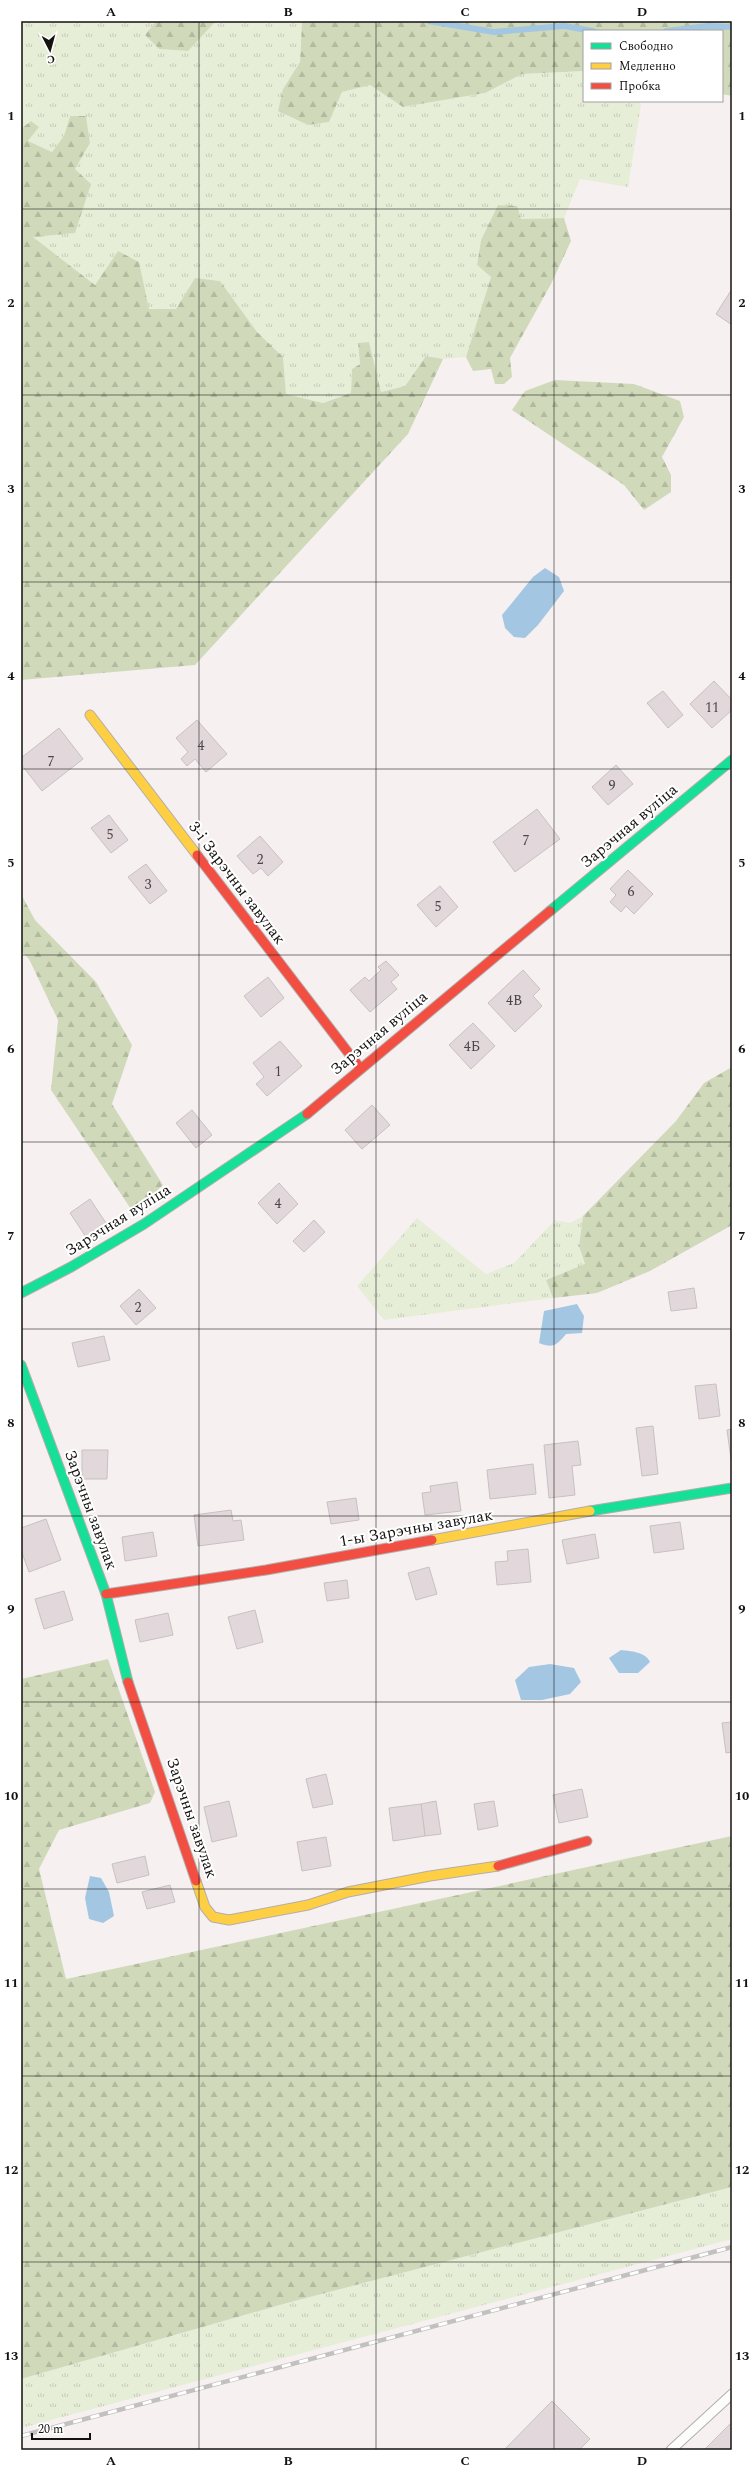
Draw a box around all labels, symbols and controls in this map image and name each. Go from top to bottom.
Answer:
text: A [106,2,116,22]
text: B [283,2,293,22]
text: C [460,2,470,22]
text: D [637,2,647,22]
north arrow [30,30,70,70]
legend [583,30,723,102]
text: Свободно [619,37,673,56]
text: С [46,51,56,68]
text: Медленно [619,57,676,76]
text: Пробка [619,77,661,96]
text: 1 [7,106,15,126]
text: 1 [738,106,746,126]
text: 2 [7,293,15,313]
text: 2 [738,293,746,313]
text: 3 [7,479,15,499]
text: 3 [738,479,746,499]
text: 4 [7,666,15,686]
text: 4 [738,666,746,686]
house number: 11 [705,697,719,718]
house number: 4 [198,735,205,756]
house number: 7 [48,751,55,772]
house number: 9 [609,775,616,796]
street label: Зарэчная вуліца [575,778,683,874]
street label: 3-і Зарэчны завулак [183,816,291,950]
house number: 5 [107,824,114,845]
house number: 7 [523,830,530,851]
house number: 2 [257,849,264,870]
text: 5 [7,853,15,873]
text: 5 [738,853,746,873]
house number: 3 [145,874,152,895]
house number: 6 [628,881,635,902]
house number: 5 [435,896,442,917]
street label: Зарэчная вуліца [325,985,433,1081]
house number: 4В [506,990,522,1011]
house number: 4Б [464,1036,480,1057]
text: 6 [7,1039,15,1059]
text: 6 [738,1039,746,1059]
house number: 1 [275,1061,282,1082]
street label: Зарэчная вуліца [61,1178,176,1262]
house number: 4 [275,1193,282,1214]
text: 7 [7,1226,15,1246]
text: 7 [738,1226,746,1246]
house number: 2 [135,1297,142,1318]
text: 8 [7,1413,15,1433]
text: 8 [738,1413,746,1433]
street label: Зарэчны завулак [58,1447,124,1573]
street label: 1-ы Зарэчны завулак [337,1503,495,1553]
text: 9 [7,1599,15,1619]
text: 9 [738,1599,746,1619]
street label: Зарэчны завулак [160,1755,224,1882]
text: 10 [4,1786,18,1806]
text: 10 [735,1786,749,1806]
text: 11 [4,1973,18,1993]
text: 11 [735,1973,749,1993]
text: 12 [4,2160,18,2180]
text: 12 [735,2160,749,2180]
text: 13 [4,2346,18,2366]
text: 13 [735,2346,749,2366]
scale bar [32,2415,90,2441]
text: 20 m [38,2420,63,2439]
text: A [106,2451,116,2471]
text: B [283,2451,293,2471]
text: C [460,2451,470,2471]
text: D [637,2451,647,2471]

